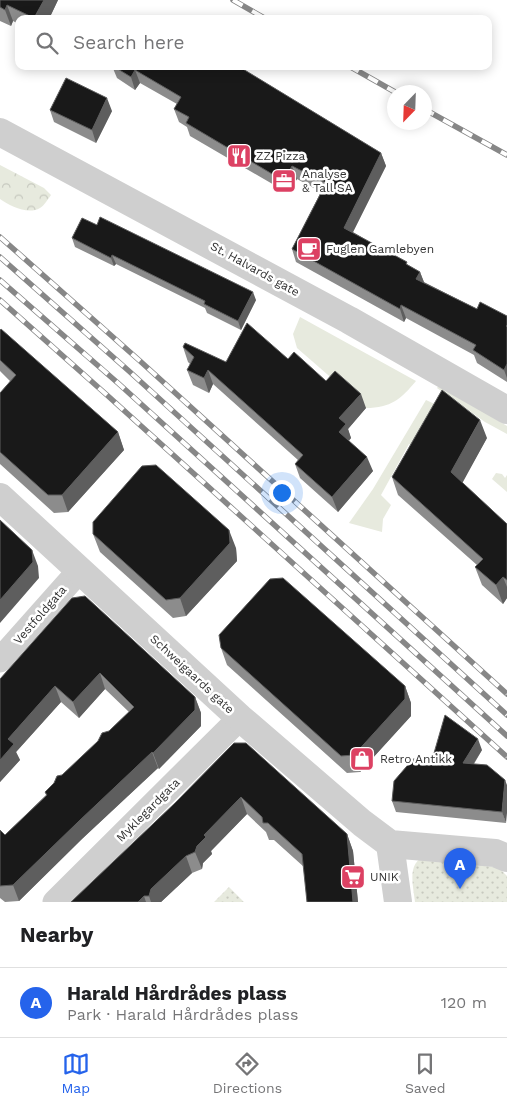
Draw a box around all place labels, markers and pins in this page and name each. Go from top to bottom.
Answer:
restaurant icon: ZZ Pizza [226,143,252,169]
place label: ZZ Pizza [256,149,306,163]
place label: Analyse & Tall SA [302,167,353,195]
office icon: Analyse & Tall SA [271,168,297,194]
cafe icon: Fuglen Gamlebyen [296,236,322,262]
place label: Fuglen Gamlebyen [326,242,434,256]
shop icon: Retro Antikk [349,746,375,772]
place label: Retro Antikk [380,752,452,766]
pin: A [444,848,476,889]
supermarket icon: UNIK [340,864,366,890]
place label: UNIK [370,870,399,884]

